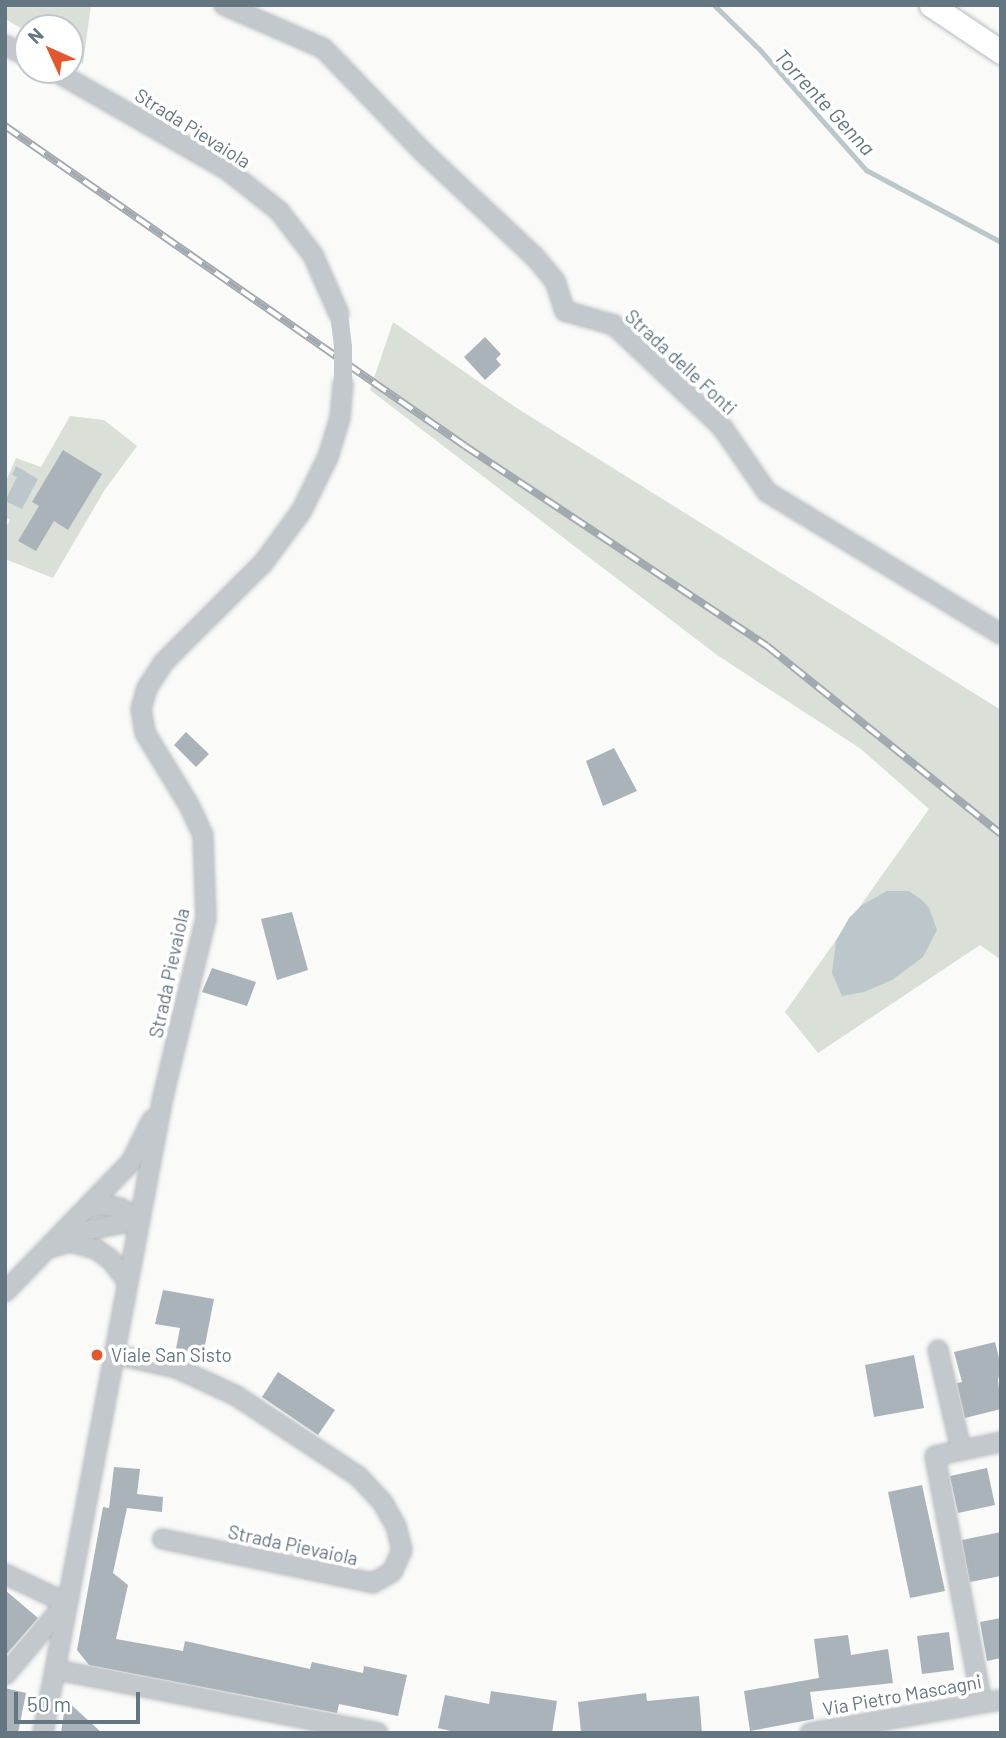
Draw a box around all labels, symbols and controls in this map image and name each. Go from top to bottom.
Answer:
north arrow [14,14,84,84]
text: N [23,23,48,48]
water label: Torrente Genna [769,44,881,160]
street label: Strada Pievaiola [131,83,255,173]
street label: Strada delle Fonti [621,305,741,419]
street label: Strada Pievaiola [144,906,194,1040]
place label: Viale San Sisto [111,1344,232,1366]
marker: Viale San Sisto [89,1347,105,1363]
street label: Strada Pievaiola [226,1520,360,1570]
street label: Via Pietro Mascagni [821,1670,983,1720]
scale bar [18,1678,144,1722]
text: 50 m [27,1691,71,1716]

